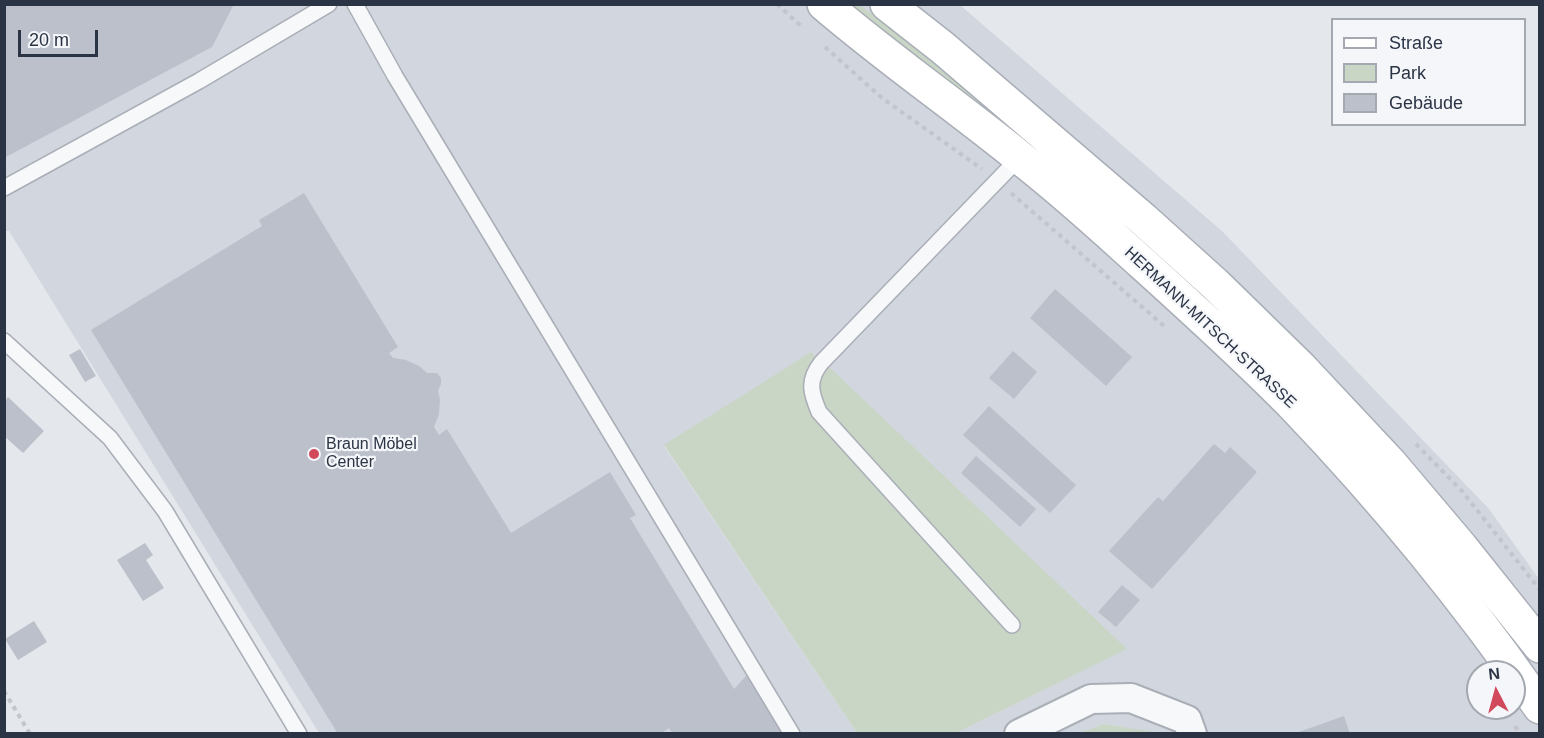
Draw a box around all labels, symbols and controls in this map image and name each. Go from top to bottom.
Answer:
scale bar [21,18,100,56]
legend [1331,18,1526,126]
text: 20 m [29,30,69,50]
text: Straße [1389,33,1443,53]
text: Park [1389,63,1426,83]
text: Gebäude [1389,93,1463,113]
street label: HERMANN-MITSCH-STRASSE [1120,243,1300,413]
place label: Braun Möbel Center [326,435,417,473]
marker: Braun Möbel Center [307,447,321,461]
north arrow [1466,660,1526,720]
text: N [1488,665,1501,683]

